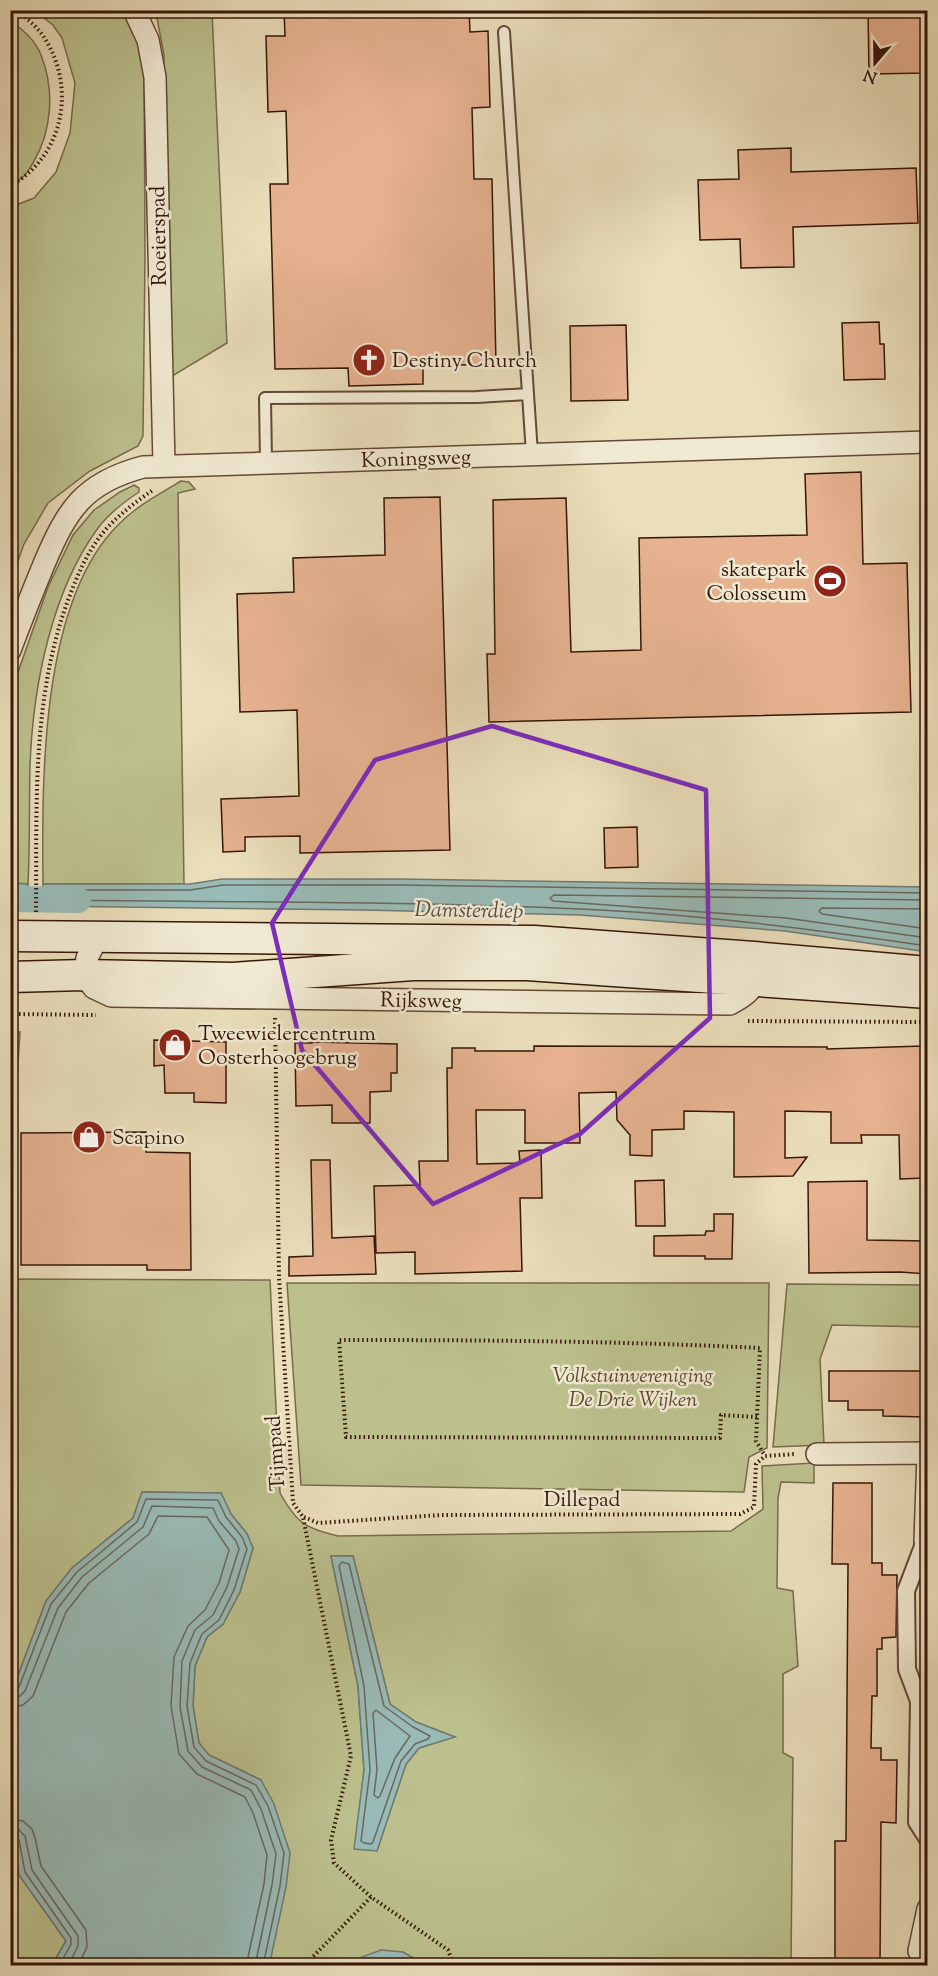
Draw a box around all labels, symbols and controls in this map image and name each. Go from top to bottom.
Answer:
north arrow [845,33,905,93]
text: N [861,62,881,88]
street label: Roeierspad [144,185,176,286]
church icon: Destiny Church [351,342,387,378]
place label: Destiny Church [392,347,537,377]
street label: Koningsweg [361,443,472,477]
place label: skatepark Colosseum [706,556,808,610]
sports icon: skatepark Colosseum [812,563,848,599]
water label: Damsterdiep [414,895,524,929]
street label: Rijksweg [380,986,462,1018]
place label: Tweewielercentrum Oosterhoogebrug [198,1020,376,1074]
shop icon: Tweewielercentrum Oosterhoogebrug [157,1027,193,1063]
shop icon: Scapino [71,1119,107,1155]
place label: Scapino [112,1124,185,1154]
park label: Volkstuinvereniging De Drie Wijken [553,1362,713,1416]
street label: Tijmpad [259,1414,295,1492]
street label: Dillepad [544,1486,620,1516]

